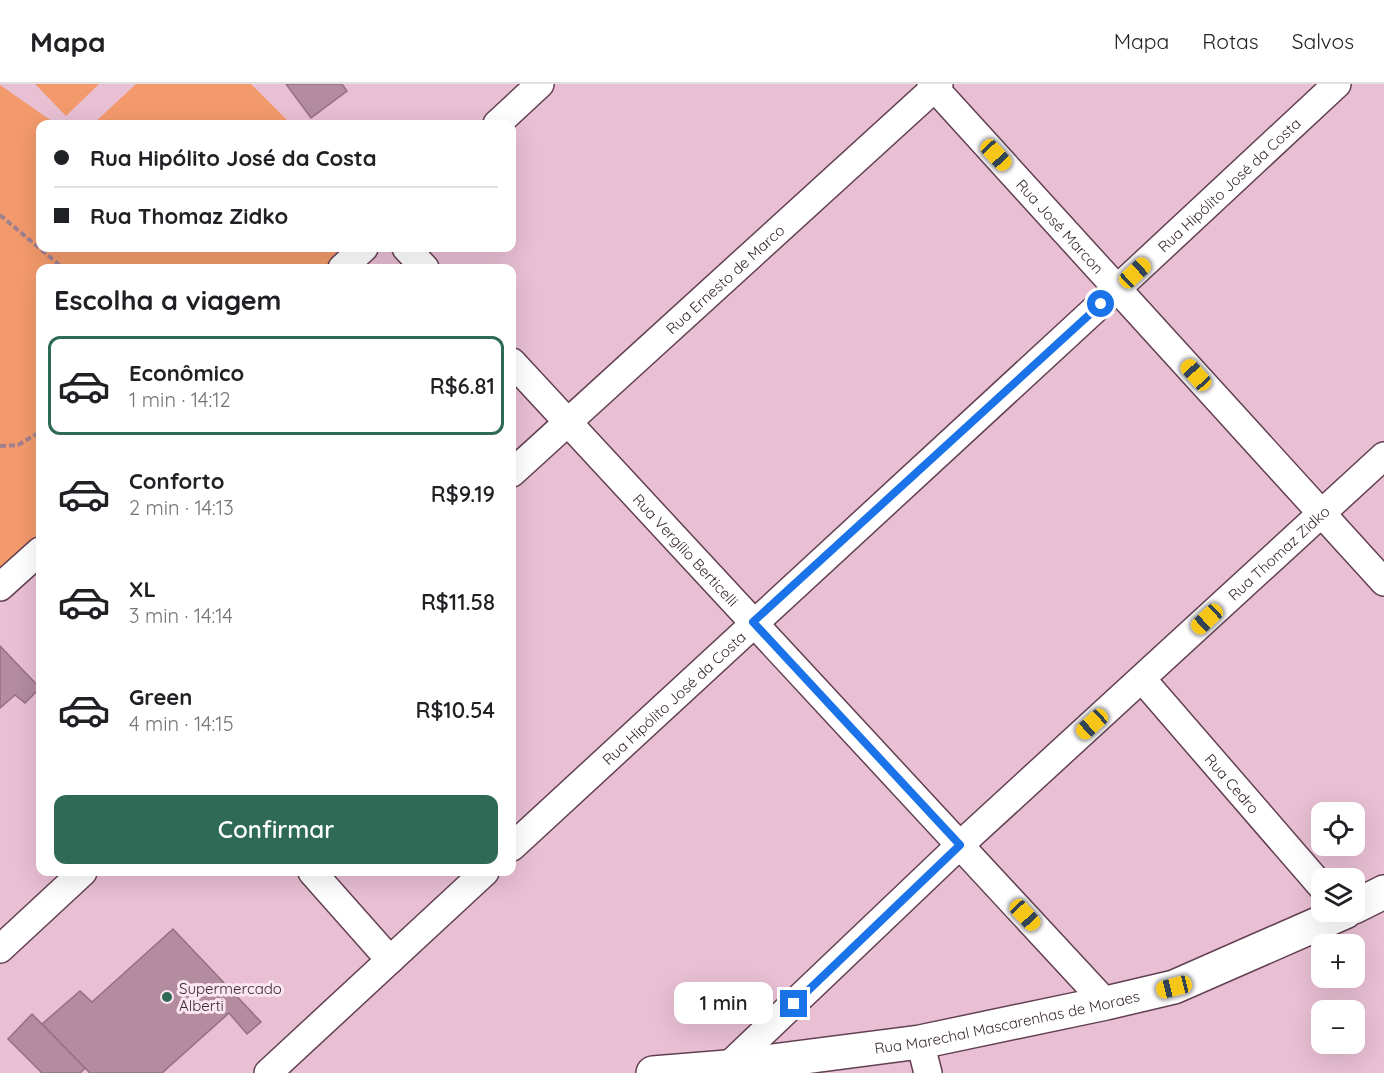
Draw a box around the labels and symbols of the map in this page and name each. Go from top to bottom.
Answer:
street label: Rua Hipólito José da Costa [1153,114,1304,256]
car [977,136,1015,174]
street label: Rua José Marcon [1012,175,1108,277]
street label: Rua Ernesto de Marco [662,220,788,338]
car [1116,254,1154,292]
route start [1087,290,1114,317]
car [1177,356,1215,394]
street label: Rua Vergílio Berticelli [629,490,743,610]
street label: Rua Thomaz Zidko [1224,502,1333,604]
car [1188,600,1226,638]
street label: Rua Hipólito José da Costa [598,627,749,769]
car [1073,705,1111,743]
street label: Rua Cedro [1201,749,1264,817]
car [1006,896,1044,934]
car [1154,974,1194,1000]
place label: Supermercado Alberti [179,979,282,1015]
callout: 1 min [674,983,773,1025]
street label: Rua Marechal Mascarenhas de Moraes [873,986,1141,1057]
marker: Supermercado Alberti [160,990,174,1004]
route end [780,990,807,1017]

